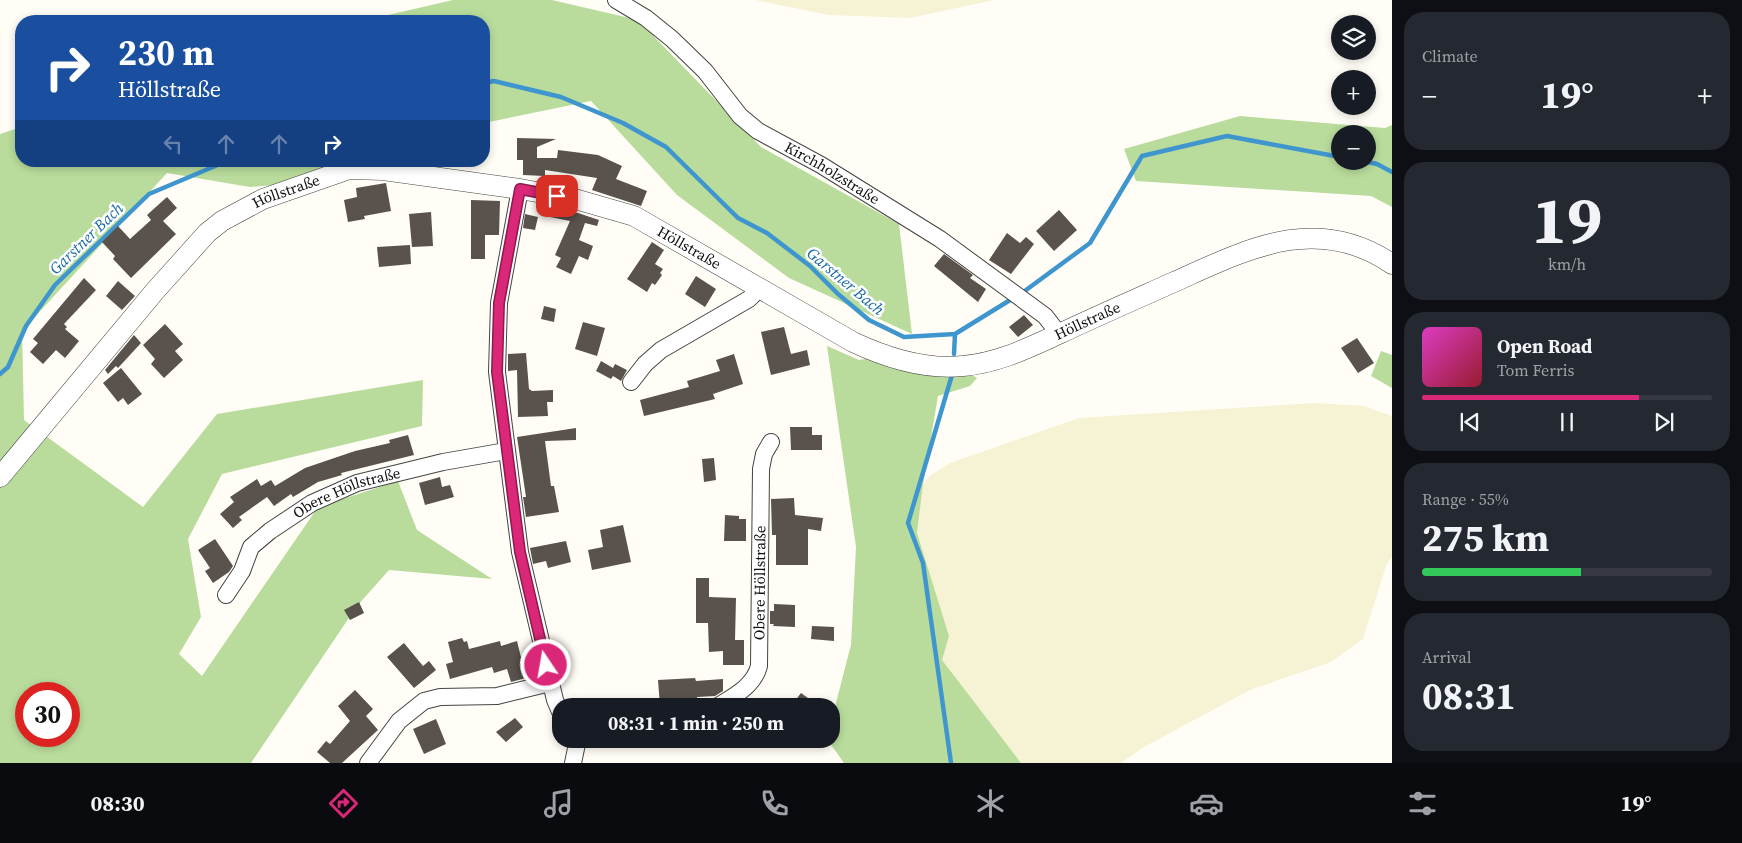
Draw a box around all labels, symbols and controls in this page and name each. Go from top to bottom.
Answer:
map controls [1331,15,1376,170]
button: layers [1331,15,1376,60]
text: 230 m [118,29,214,77]
icon: right [35,35,100,100]
text: Climate [1422,45,1478,67]
text: 19° [1540,69,1594,121]
button: + [1331,70,1376,115]
text: Höllstraße [118,74,221,104]
text: − [1422,77,1437,115]
text: + [1697,77,1712,115]
button: − [1331,125,1376,170]
icon: left [159,130,187,158]
icon: ahead [212,130,240,158]
icon: ahead [265,130,293,158]
icon: right [318,130,346,158]
street label: Kirchholzstraße [781,136,884,209]
street label: Höllstraße [248,169,323,213]
pin [536,175,578,217]
text: 19 [1532,176,1602,265]
icon: arrive [543,182,571,210]
water label: Garstner Bach [44,197,128,279]
street label: Höllstraße [654,221,725,274]
water label: Garstner Bach [803,242,890,320]
text: km/h [1548,253,1586,275]
street label: Höllstraße [1051,296,1124,345]
text: Open Road [1497,333,1592,359]
text: Tom Ferris [1497,359,1575,381]
icon: previous [1456,408,1484,436]
icon: pause [1553,408,1581,436]
icon: next [1650,408,1678,436]
street label: Obere Höllstraße [288,462,403,523]
text: Range · 55% [1422,488,1509,510]
text: 275 km [1422,512,1549,564]
street label: Obere Höllstraße [748,525,770,640]
position arrow [519,638,571,690]
text: Arrival [1422,646,1471,668]
text: 08:31 [1422,670,1516,722]
speed limit sign: 30 [15,682,80,747]
text: 08:31 · 1 min · 250 m [608,710,784,736]
icon: directions [326,786,361,821]
icon: music [541,786,576,821]
icon: phone [757,786,792,821]
icon: climate [973,786,1008,821]
icon: car [1189,786,1224,821]
icon: filters [1405,786,1440,821]
text: 08:30 [90,788,145,818]
text: 19° [1621,788,1652,818]

